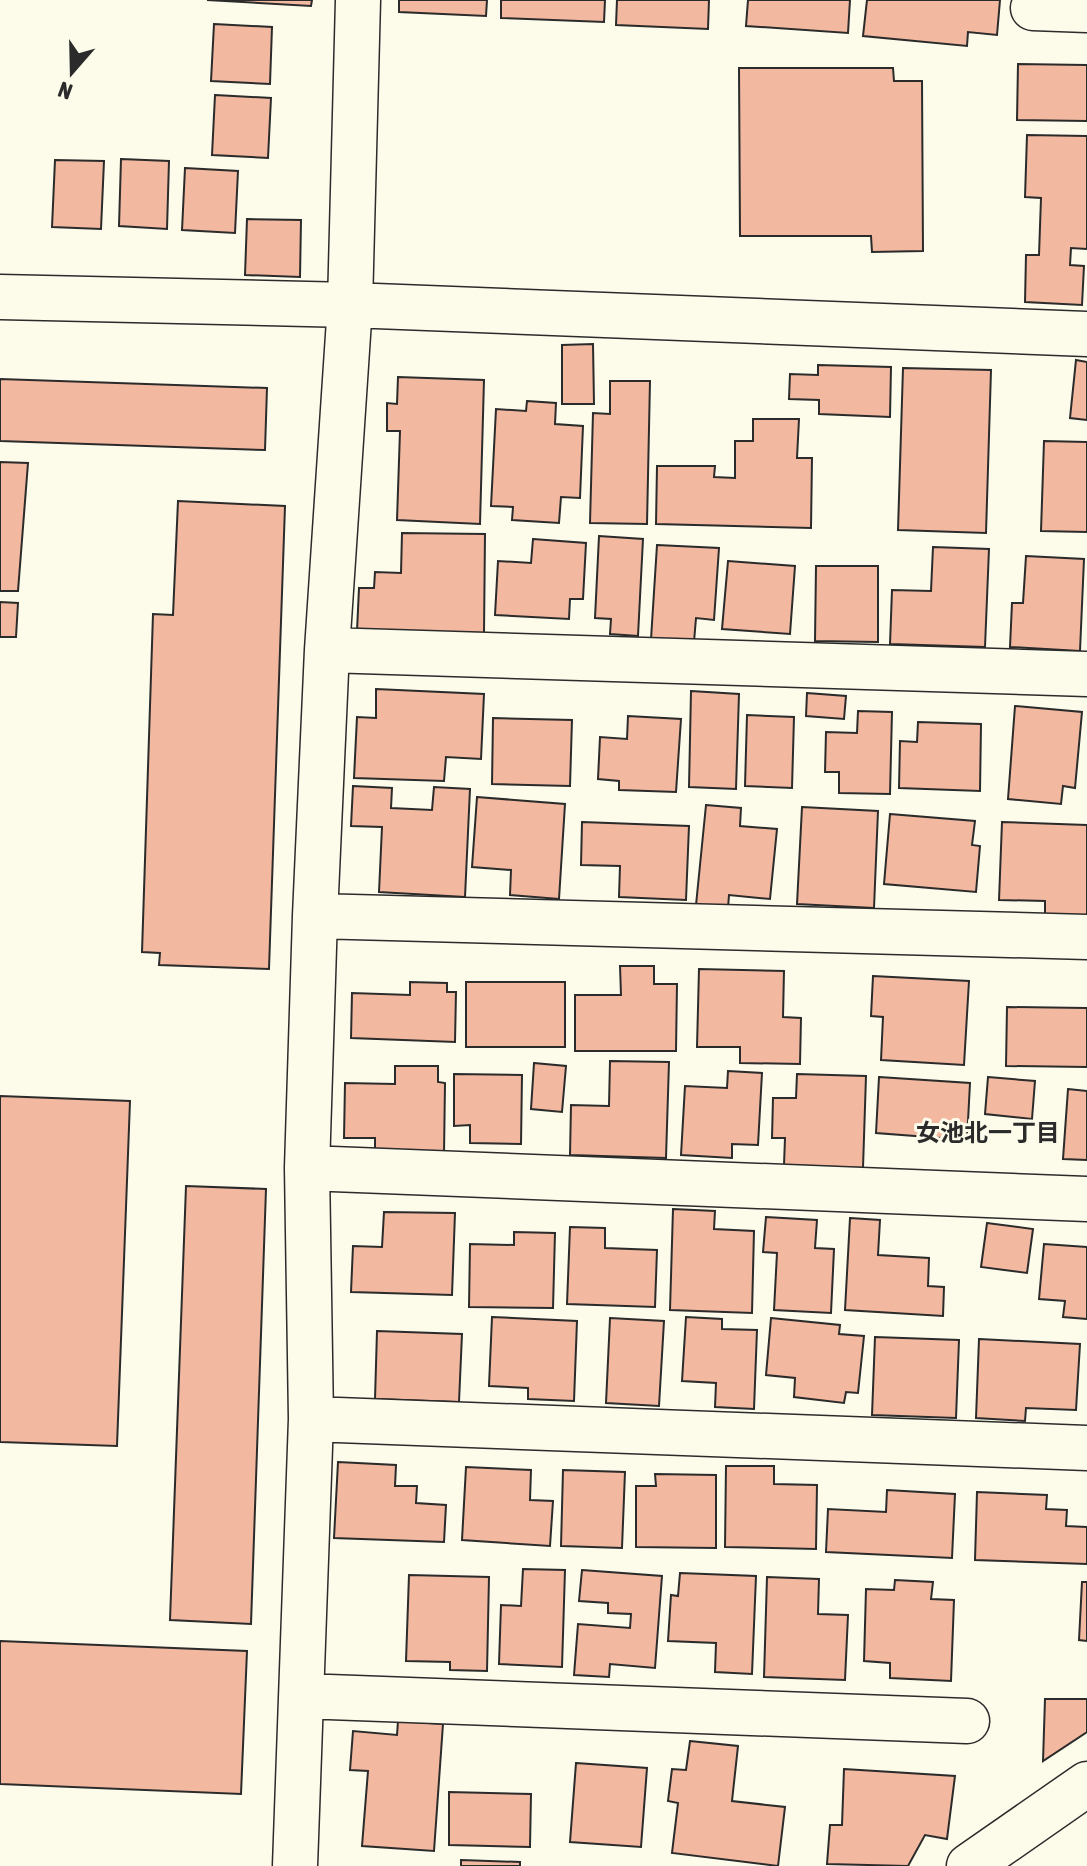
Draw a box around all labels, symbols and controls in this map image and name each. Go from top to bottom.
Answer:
north arrow [32,32,112,112]
text: N [55,76,76,105]
district label: 女池北一丁目 [916,1119,1060,1146]

